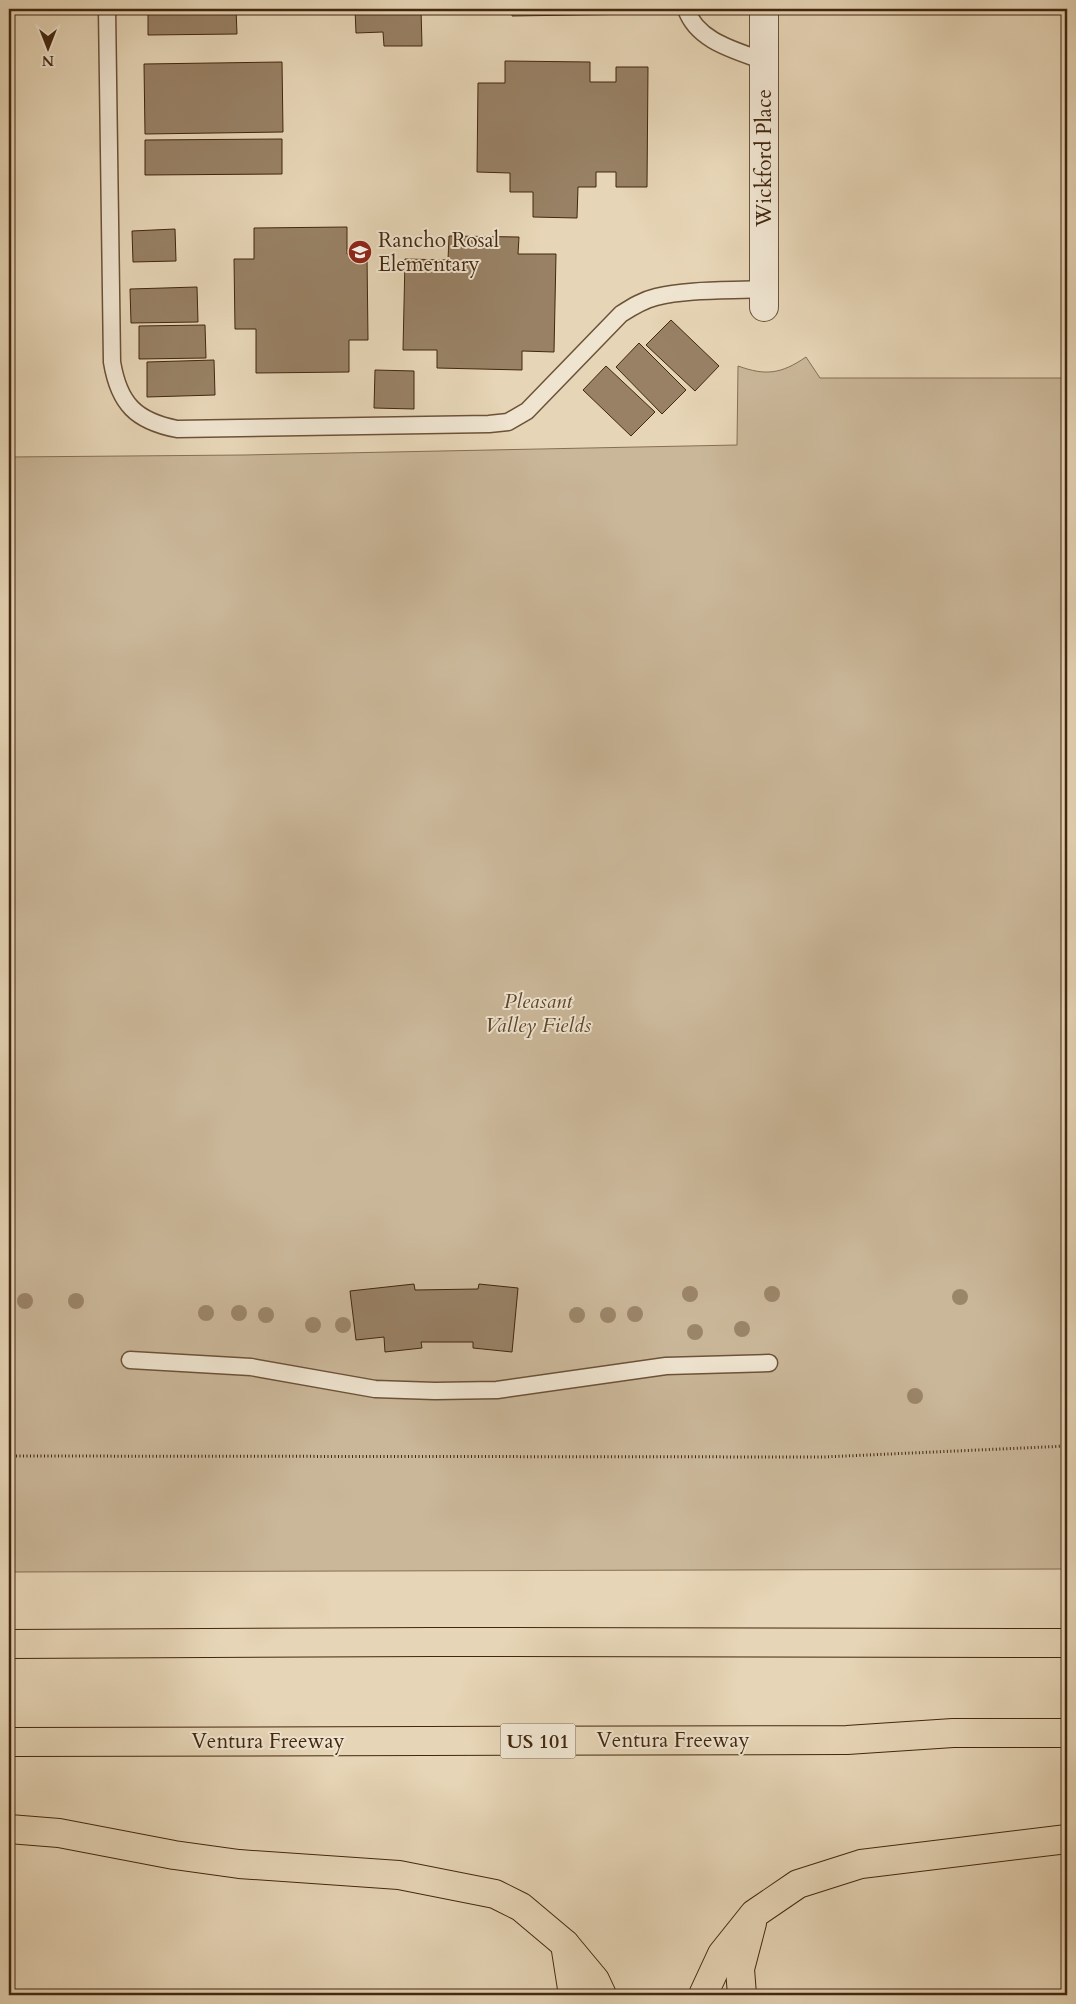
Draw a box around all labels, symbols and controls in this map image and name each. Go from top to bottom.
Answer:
north arrow [22,22,72,72]
text: N [42,51,54,70]
street label: Wickford Place [750,89,779,228]
place label: Rancho Rosal Elementary [378,226,499,279]
school or university icon: Rancho Rosal Elementary [347,239,373,265]
park label: Pleasant Valley Fields [485,987,591,1040]
road number: US 101 [500,1724,576,1758]
street label: Ventura Freeway [596,1726,750,1755]
street label: Ventura Freeway [191,1727,345,1756]

